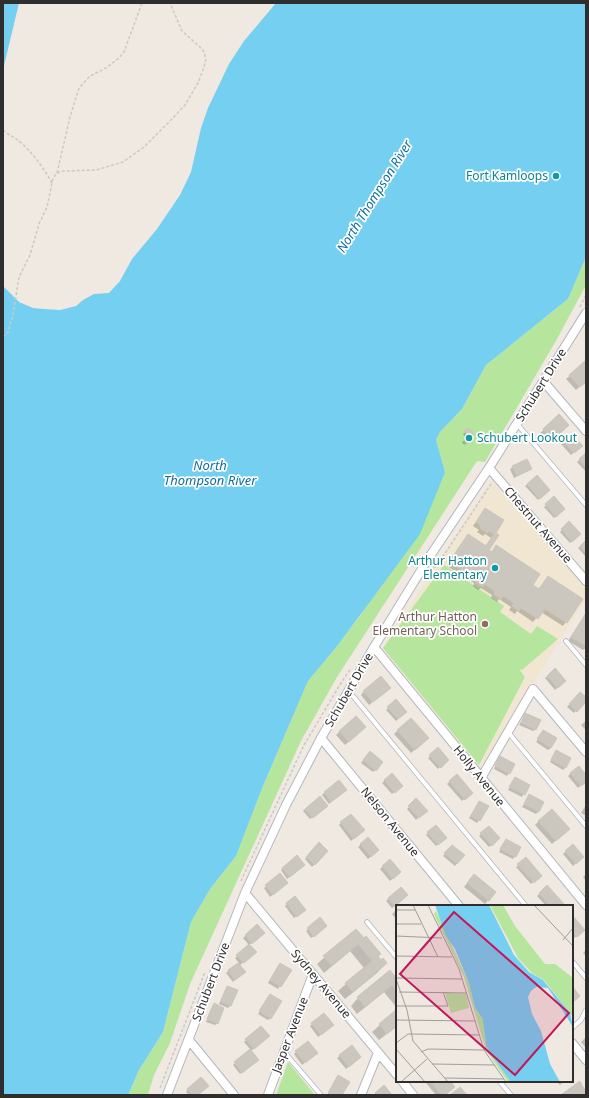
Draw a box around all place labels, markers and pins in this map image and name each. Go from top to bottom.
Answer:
place label: Fort Kamloops [466,167,548,184]
marker: Fort Kamloops [551,171,561,181]
place label: Schubert Lookout [477,429,578,446]
marker: Schubert Lookout [464,433,474,443]
place label: Arthur Hatton Elementary [408,552,488,583]
marker: Arthur Hatton Elementary [490,563,500,573]
place label: Arthur Hatton Elementary School [372,608,477,639]
marker: Arthur Hatton Elementary School [480,619,490,629]

